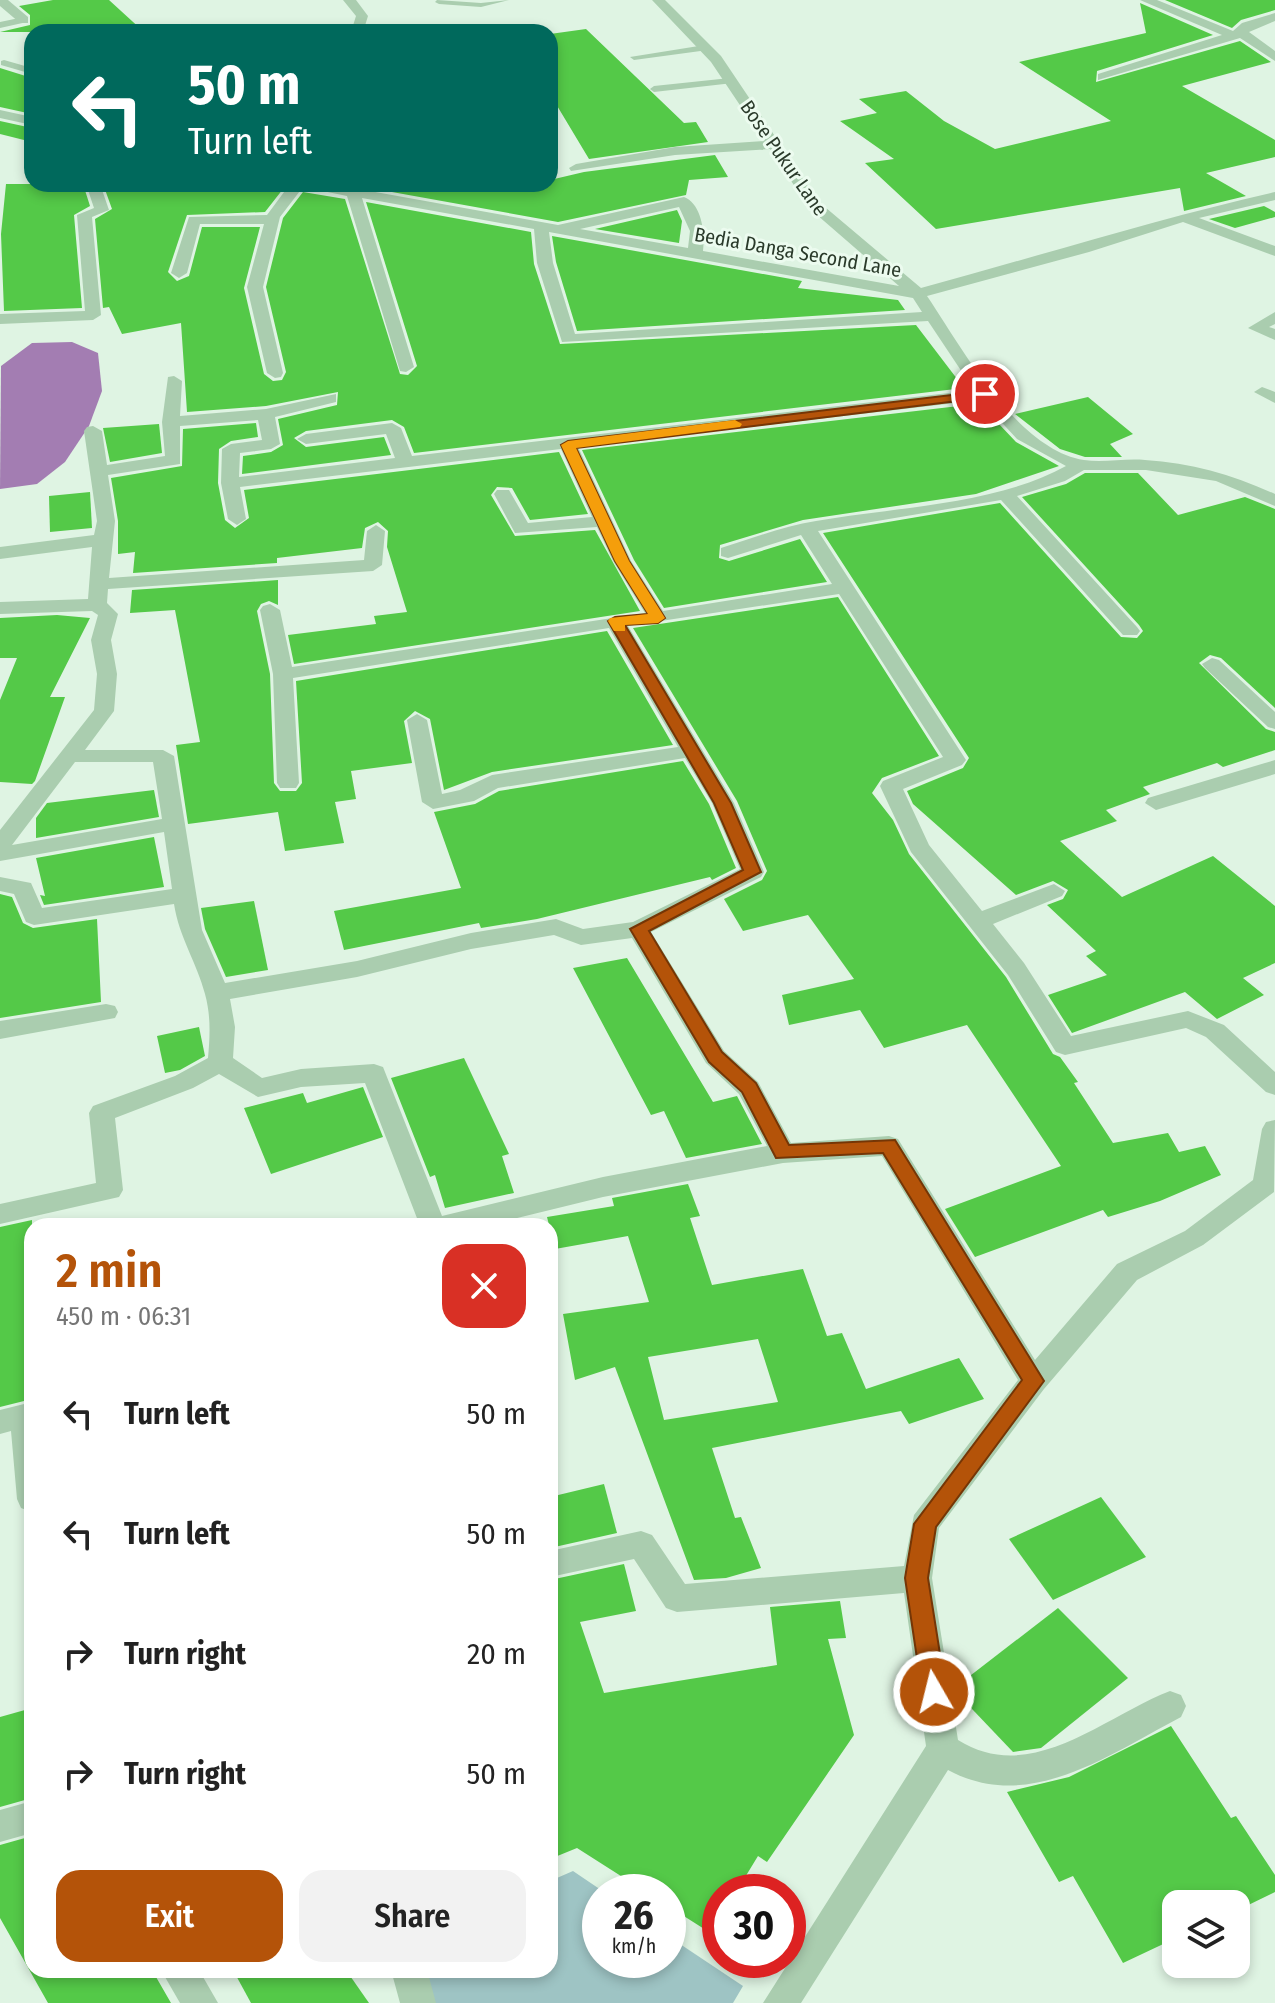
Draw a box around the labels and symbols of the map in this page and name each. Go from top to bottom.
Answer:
street label: Bose Pukur Lane [735,96,833,220]
street label: Bedia Danga Second Lane [693,222,903,282]
pin [951,360,1019,428]
position arrow [892,1650,976,1734]
speed limit sign: 30 [702,1874,806,1978]

